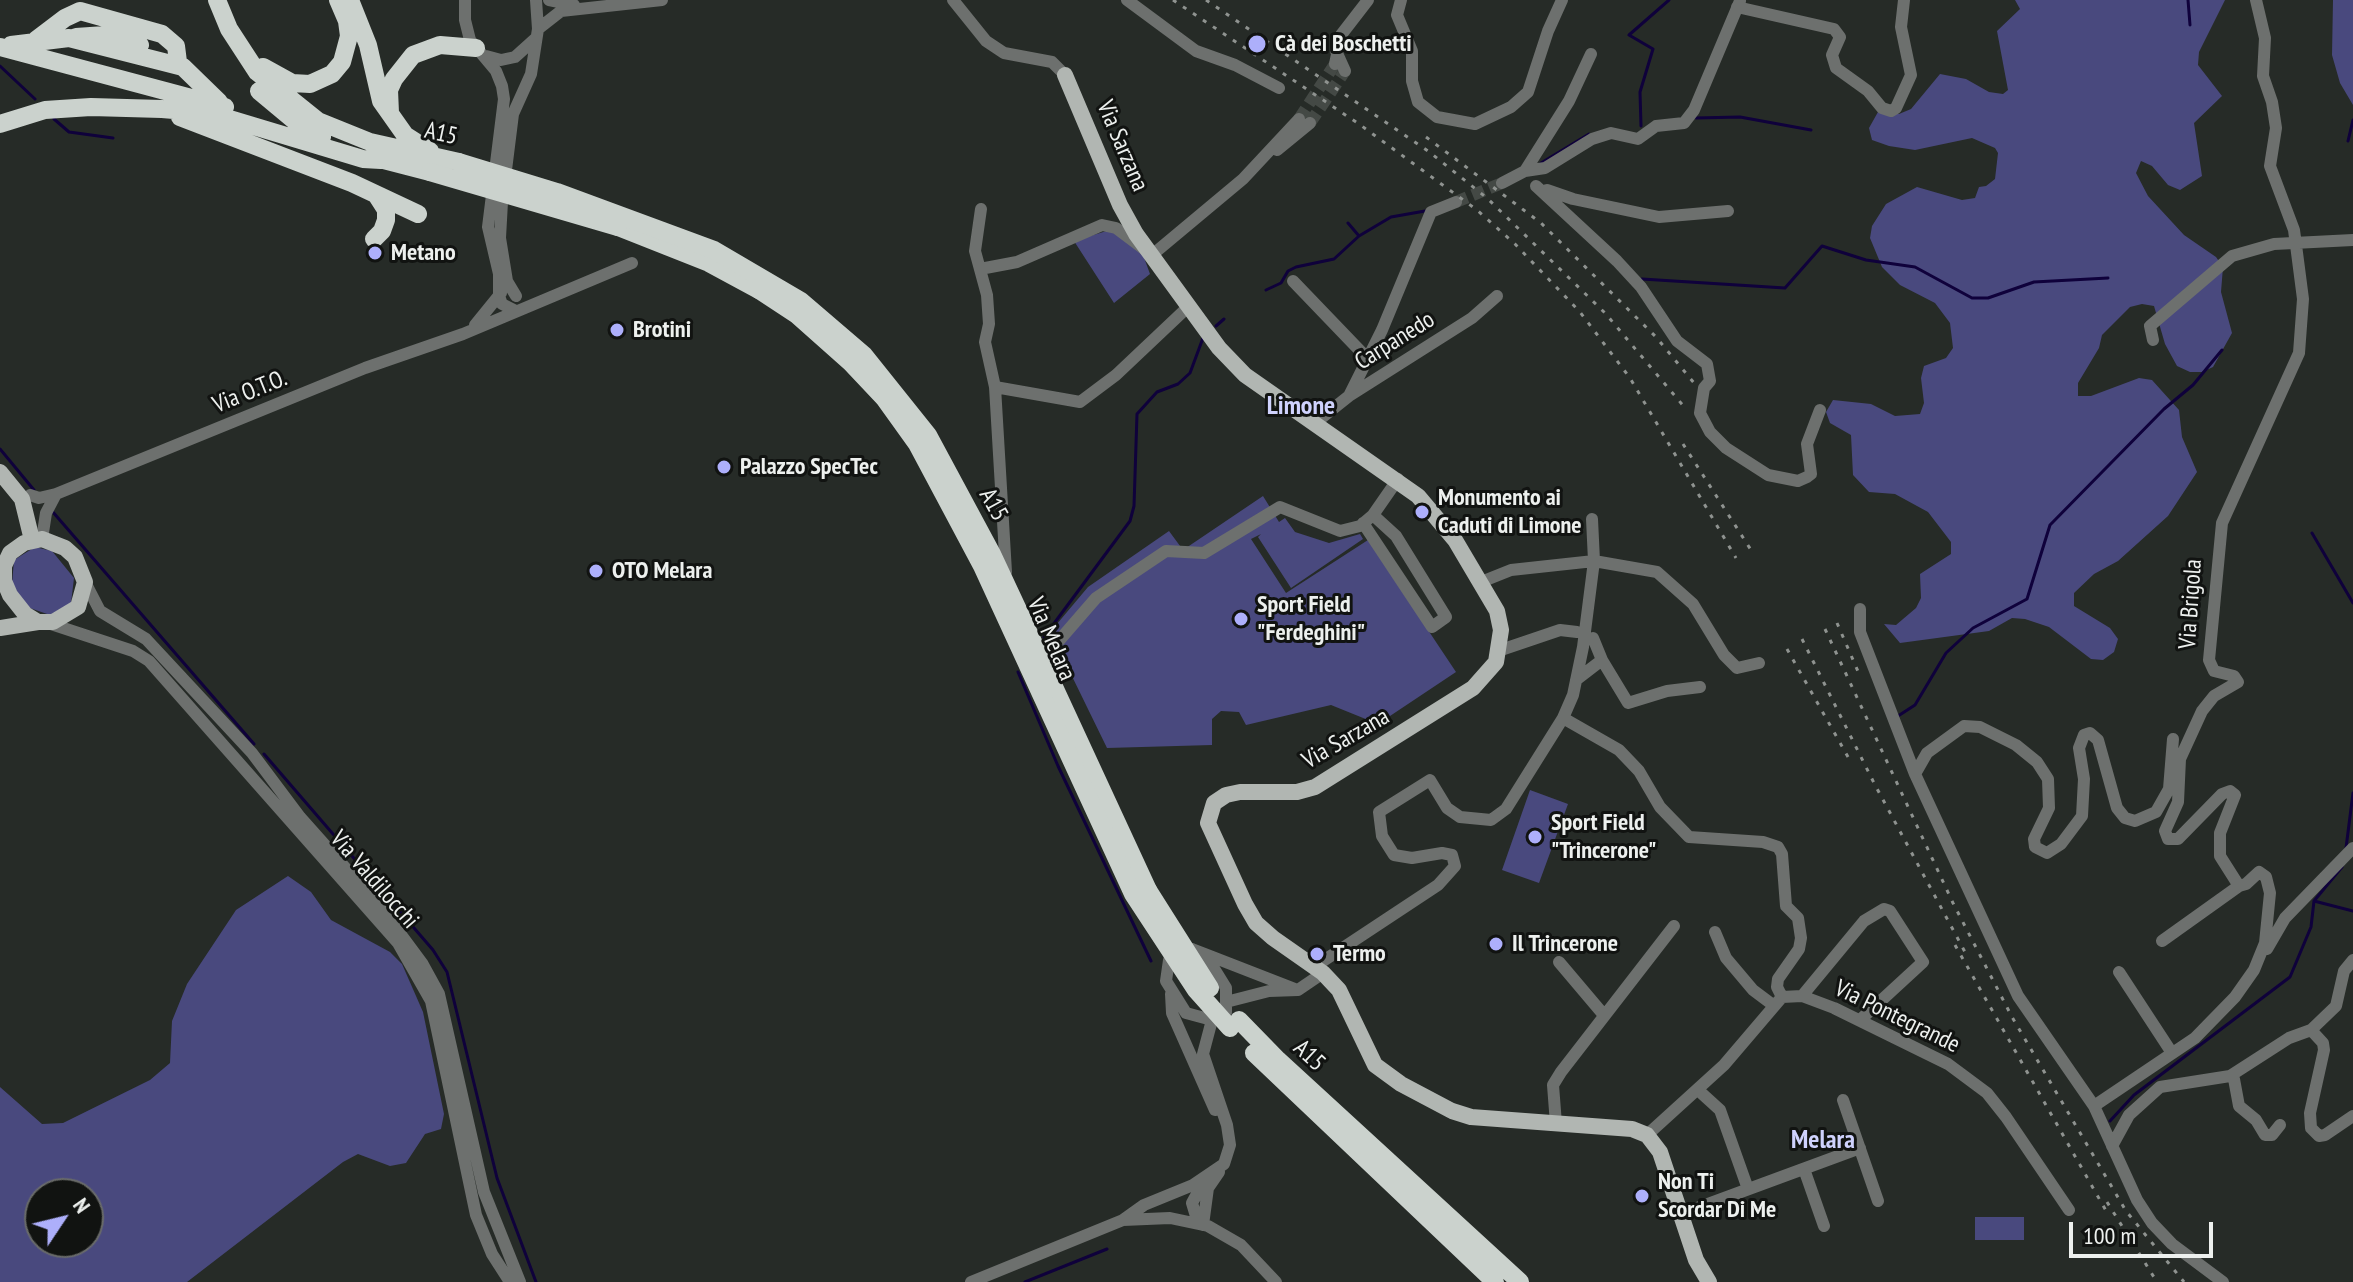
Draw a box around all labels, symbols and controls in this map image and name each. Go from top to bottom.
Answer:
place label: Cà dei Boschetti [1275,30,1412,58]
marker: Cà dei Boschetti [1246,33,1268,55]
street label: Via Sarzana [1090,96,1154,196]
street label: A15 [422,116,460,152]
place label: Metano [391,239,456,267]
marker: Metano [366,244,384,262]
street label: Carpanedo [1350,305,1440,377]
place label: Brotini [633,316,691,344]
marker: Brotini [608,321,626,339]
street label: Via O.T.O. [209,364,291,420]
district label: Limone [1267,391,1335,423]
place label: Palazzo SpecTec [740,453,878,481]
marker: Palazzo SpecTec [715,458,733,476]
street label: A15 [972,484,1014,526]
place label: Monumento ai Caduti di Limone [1438,484,1582,540]
marker: Monumento ai Caduti di Limone [1413,503,1431,521]
place label: OTO Melara [612,557,712,585]
street label: Via Brigola [2173,558,2209,650]
marker: OTO Melara [587,562,605,580]
place label: Sport Field "Ferdeghini" [1257,591,1365,647]
street label: Via Melara [1021,593,1081,685]
marker: Sport Field "Ferdeghini" [1232,610,1250,628]
street label: Via Sarzana [1297,703,1395,775]
place label: Sport Field "Trincerone" [1551,809,1656,865]
street label: Via Valdilocchi [324,825,424,935]
marker: Sport Field "Trincerone" [1526,828,1544,846]
place label: Il Trincerone [1512,930,1618,958]
marker: Il Trincerone [1487,935,1505,953]
place label: Termo [1333,940,1386,968]
marker: Termo [1308,945,1326,963]
street label: Via Pontegrande [1830,974,1964,1060]
street label: A15 [1287,1034,1331,1078]
district label: Melara [1791,1125,1855,1157]
place label: Non Ti Scordar Di Me [1658,1168,1776,1224]
north arrow [24,1178,104,1258]
marker: Non Ti Scordar Di Me [1633,1187,1651,1205]
text: N [67,1192,97,1218]
scale bar [2073,1206,2217,1256]
text: 100 m [2083,1220,2136,1251]

